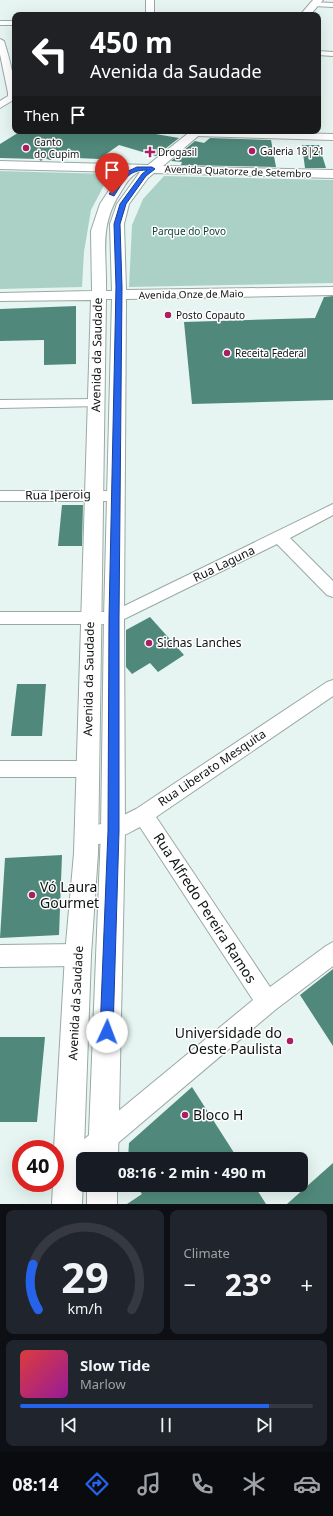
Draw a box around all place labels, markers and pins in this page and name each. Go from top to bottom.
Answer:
place label: Canto do Cupim [34,135,79,161]
marker: Canto do Cupim [21,143,31,153]
place label: Galeria 18|21 [260,144,324,158]
place label: Drogasil [158,145,197,159]
marker: Galeria 18|21 [247,146,257,156]
marker: Drogasil [145,147,155,157]
pin [95,153,129,194]
place label: Posto Copauto [176,308,245,322]
marker: Posto Copauto [163,310,173,320]
place label: Receita Federal [235,346,306,360]
marker: Receita Federal [222,348,232,358]
place label: Sichas Lanches [157,634,242,651]
marker: Sichas Lanches [144,638,154,648]
place label: Vó Laura Gourmet [40,877,99,912]
marker: Vó Laura Gourmet [27,890,37,900]
place label: Universidade do Oeste Paulista [175,1023,282,1058]
marker: Universidade do Oeste Paulista [285,1036,295,1046]
place label: Bloco H [193,1105,243,1124]
marker: Bloco H [180,1110,190,1120]

